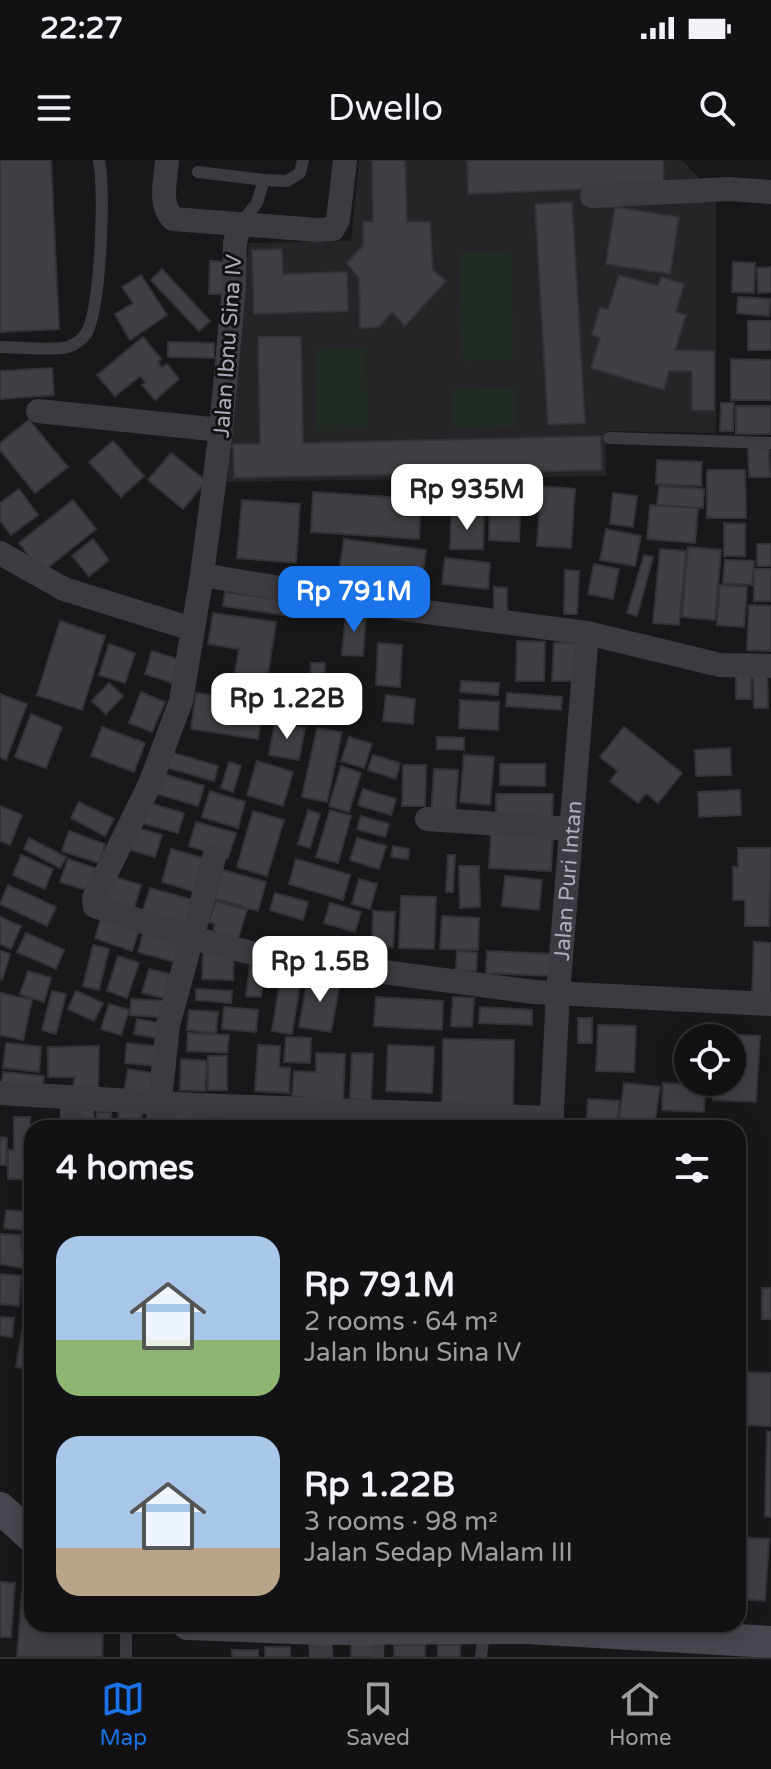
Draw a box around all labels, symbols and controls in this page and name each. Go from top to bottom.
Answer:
text: 22:27 [40,10,123,47]
icon: menu [32,86,76,130]
icon: search [695,86,739,130]
text: Dwello [328,87,443,130]
street label: Jalan Ibnu Sina IV [209,253,247,439]
pin: Rp 935M [393,464,541,532]
text: Rp 935M [409,474,525,505]
pin: Rp 791M [280,566,428,634]
text: Rp 791M [296,576,412,607]
pin: Rp 1.22B [204,673,370,741]
text: Rp 1.22B [229,683,345,714]
street label: Jalan Puri Intan [549,799,588,962]
pin: Rp 1.5B [246,936,394,1004]
text: Rp 1.5B [270,946,370,977]
map controls [674,1024,746,1096]
button: locate [674,1024,746,1096]
icon: filters [670,1146,714,1190]
text: 4 homes [56,1148,194,1189]
text: Rp 791M [304,1265,455,1306]
icon: home [120,1268,216,1364]
text: 2 rooms · 64 m² [304,1306,498,1337]
text: Jalan Ibnu Sina IV [304,1337,521,1368]
text: Rp 1.22B [304,1465,455,1506]
icon: home [120,1468,216,1564]
text: 3 rooms · 98 m² [304,1506,498,1537]
text: Jalan Sedap Malam III [304,1537,573,1568]
tab: Map [100,1677,147,1751]
tab: Saved [346,1677,410,1751]
tab: Home [609,1677,671,1751]

